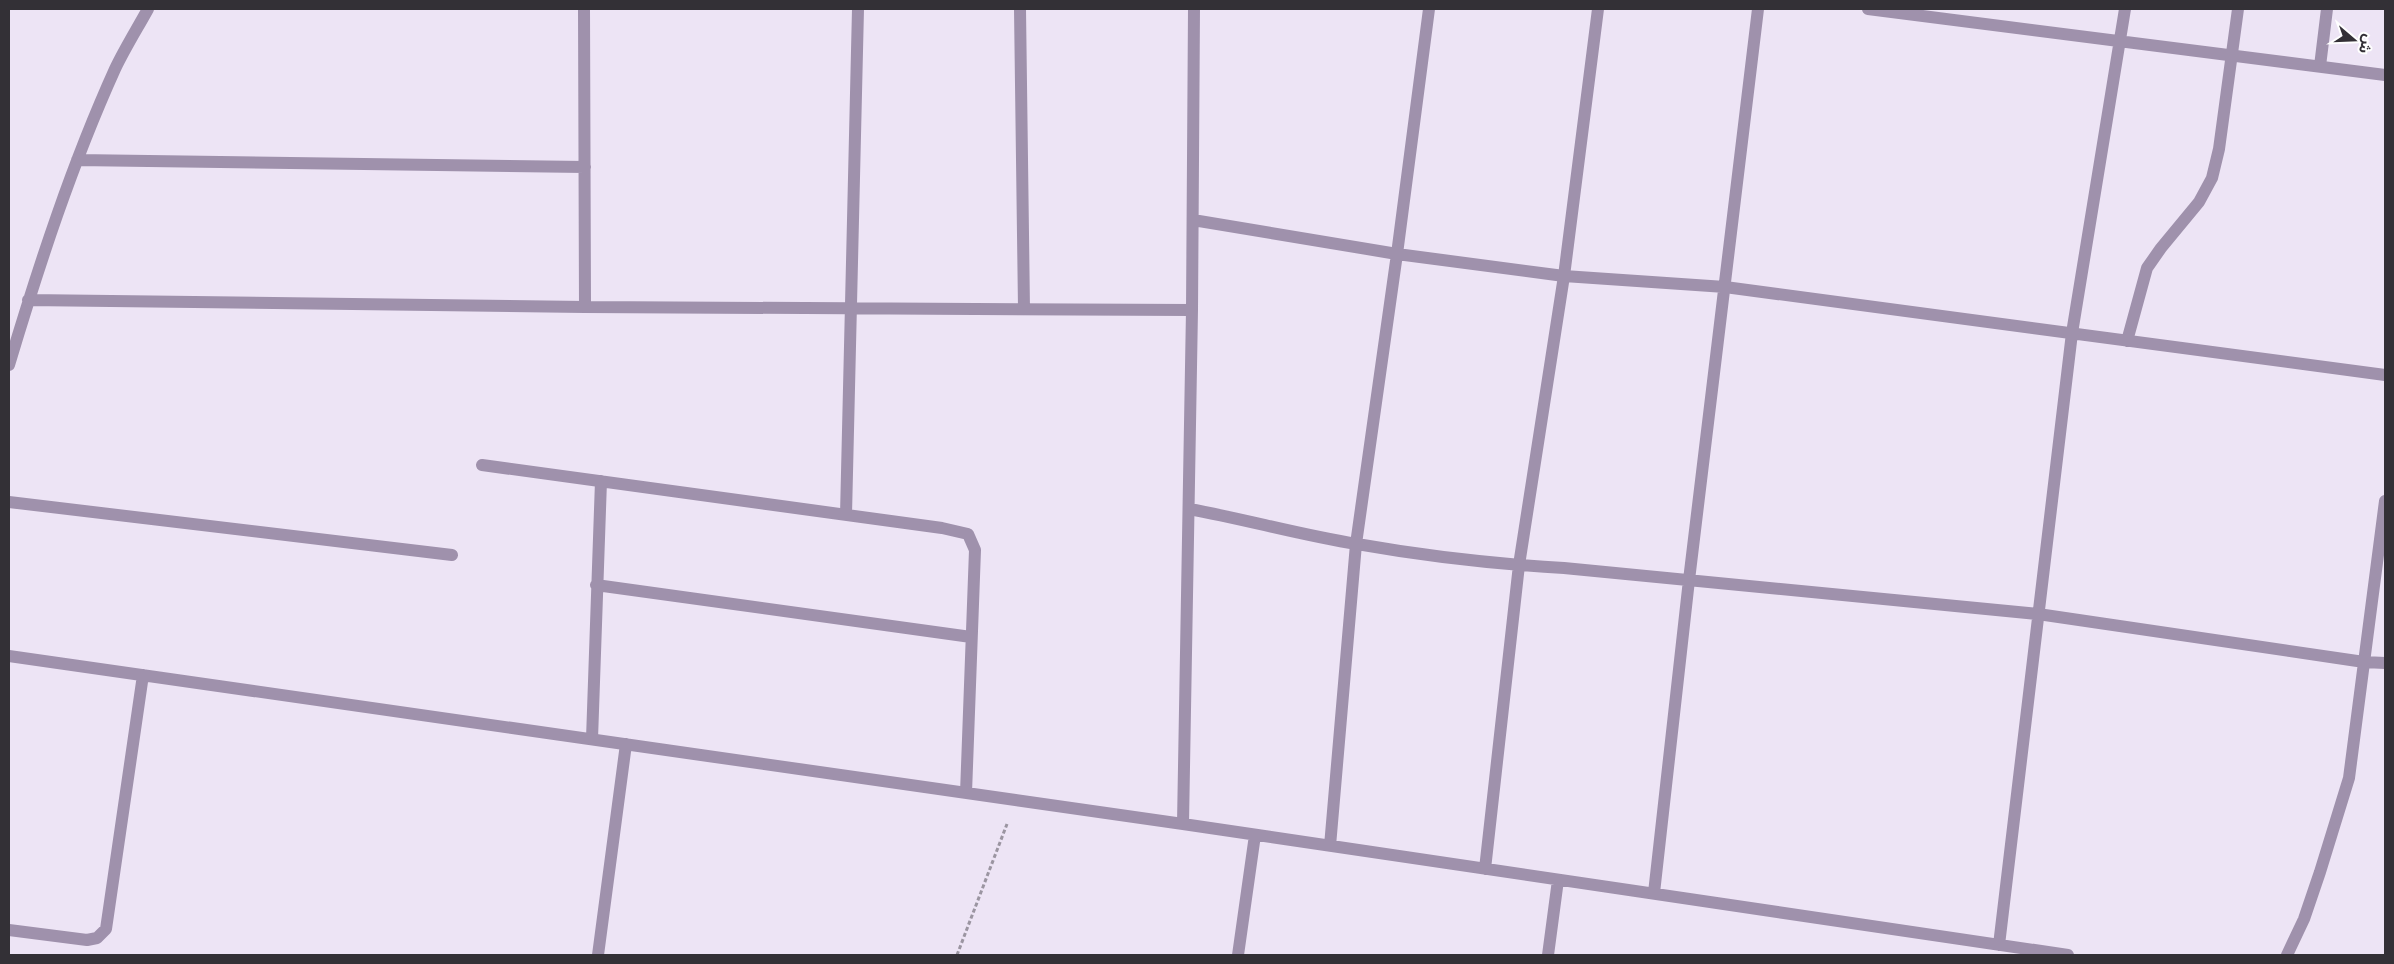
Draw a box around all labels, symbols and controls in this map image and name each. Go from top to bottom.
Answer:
north arrow [2329,15,2379,65]
text: ش [2355,32,2379,57]

